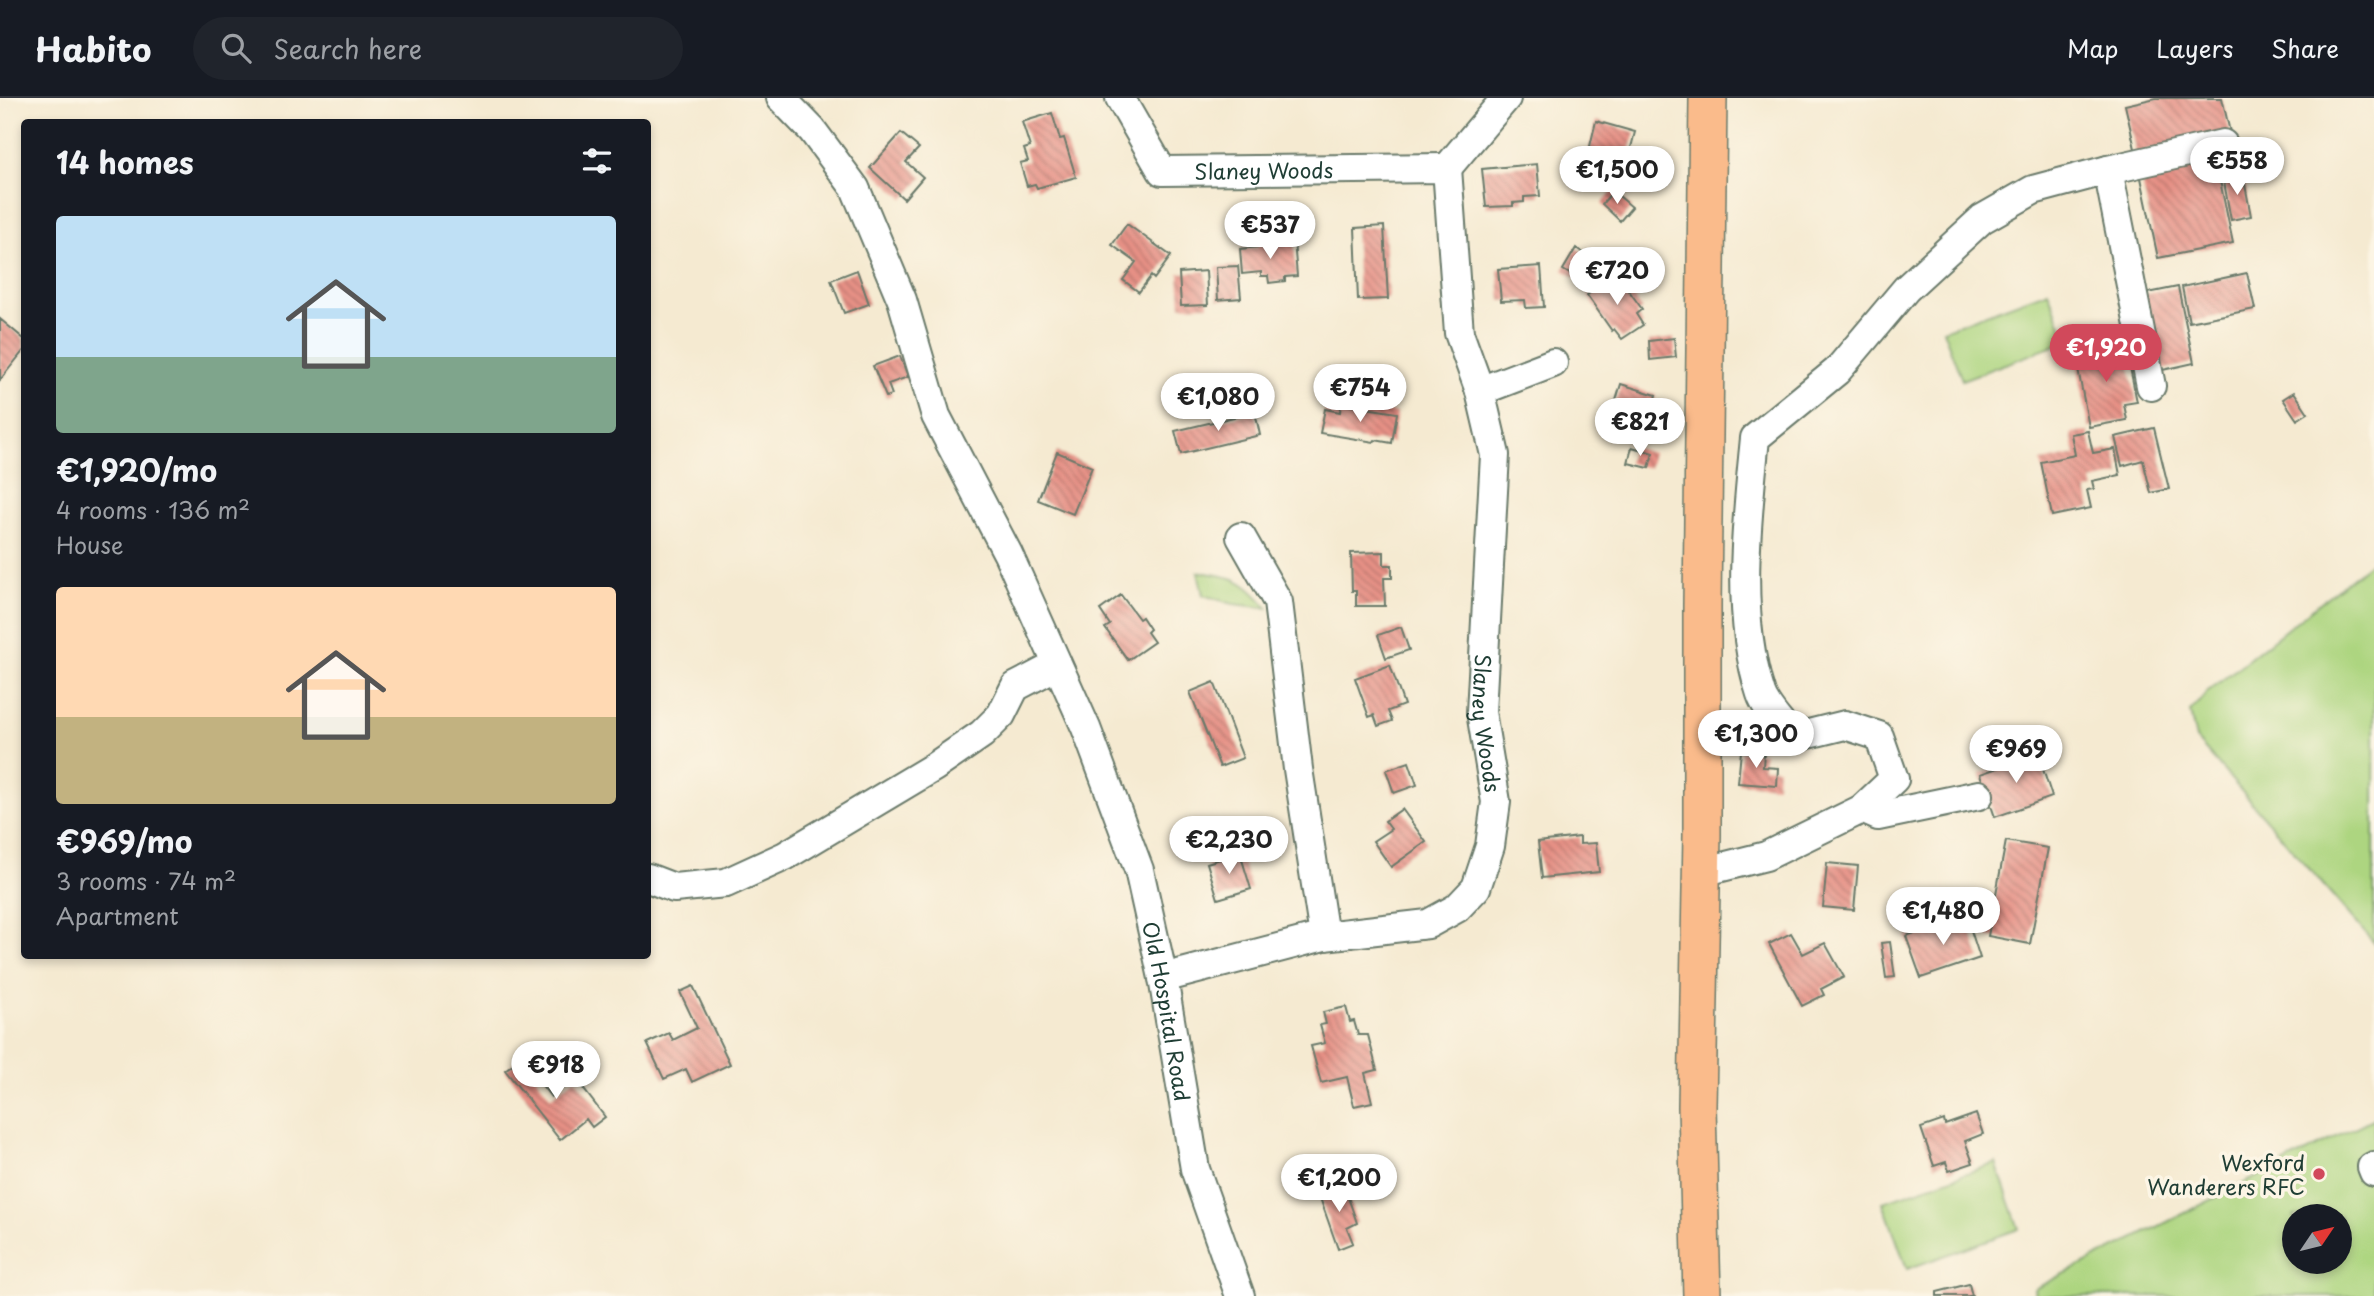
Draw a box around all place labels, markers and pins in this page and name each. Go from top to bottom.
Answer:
pin: €558 [2196,138,2278,197]
pin: €1,500 [1560,146,1674,206]
pin: €537 [1229,202,1311,261]
pin: €720 [1576,248,1658,307]
pin: €1,920 [2049,324,2163,384]
pin: €754 [1319,364,1401,424]
pin: €1,080 [1161,374,1275,433]
pin: €821 [1599,398,1681,458]
pin: €1,300 [1699,710,1813,770]
pin: €969 [1975,726,2057,785]
pin: €2,230 [1172,816,1286,876]
pin: €1,480 [1886,888,2000,947]
pin: €918 [515,1042,597,1101]
place label: Wexford Wanderers RFC [2147,1146,2305,1202]
pin: €1,200 [1282,1154,1396,1214]
marker: Wexford Wanderers RFC [2311,1166,2327,1182]

